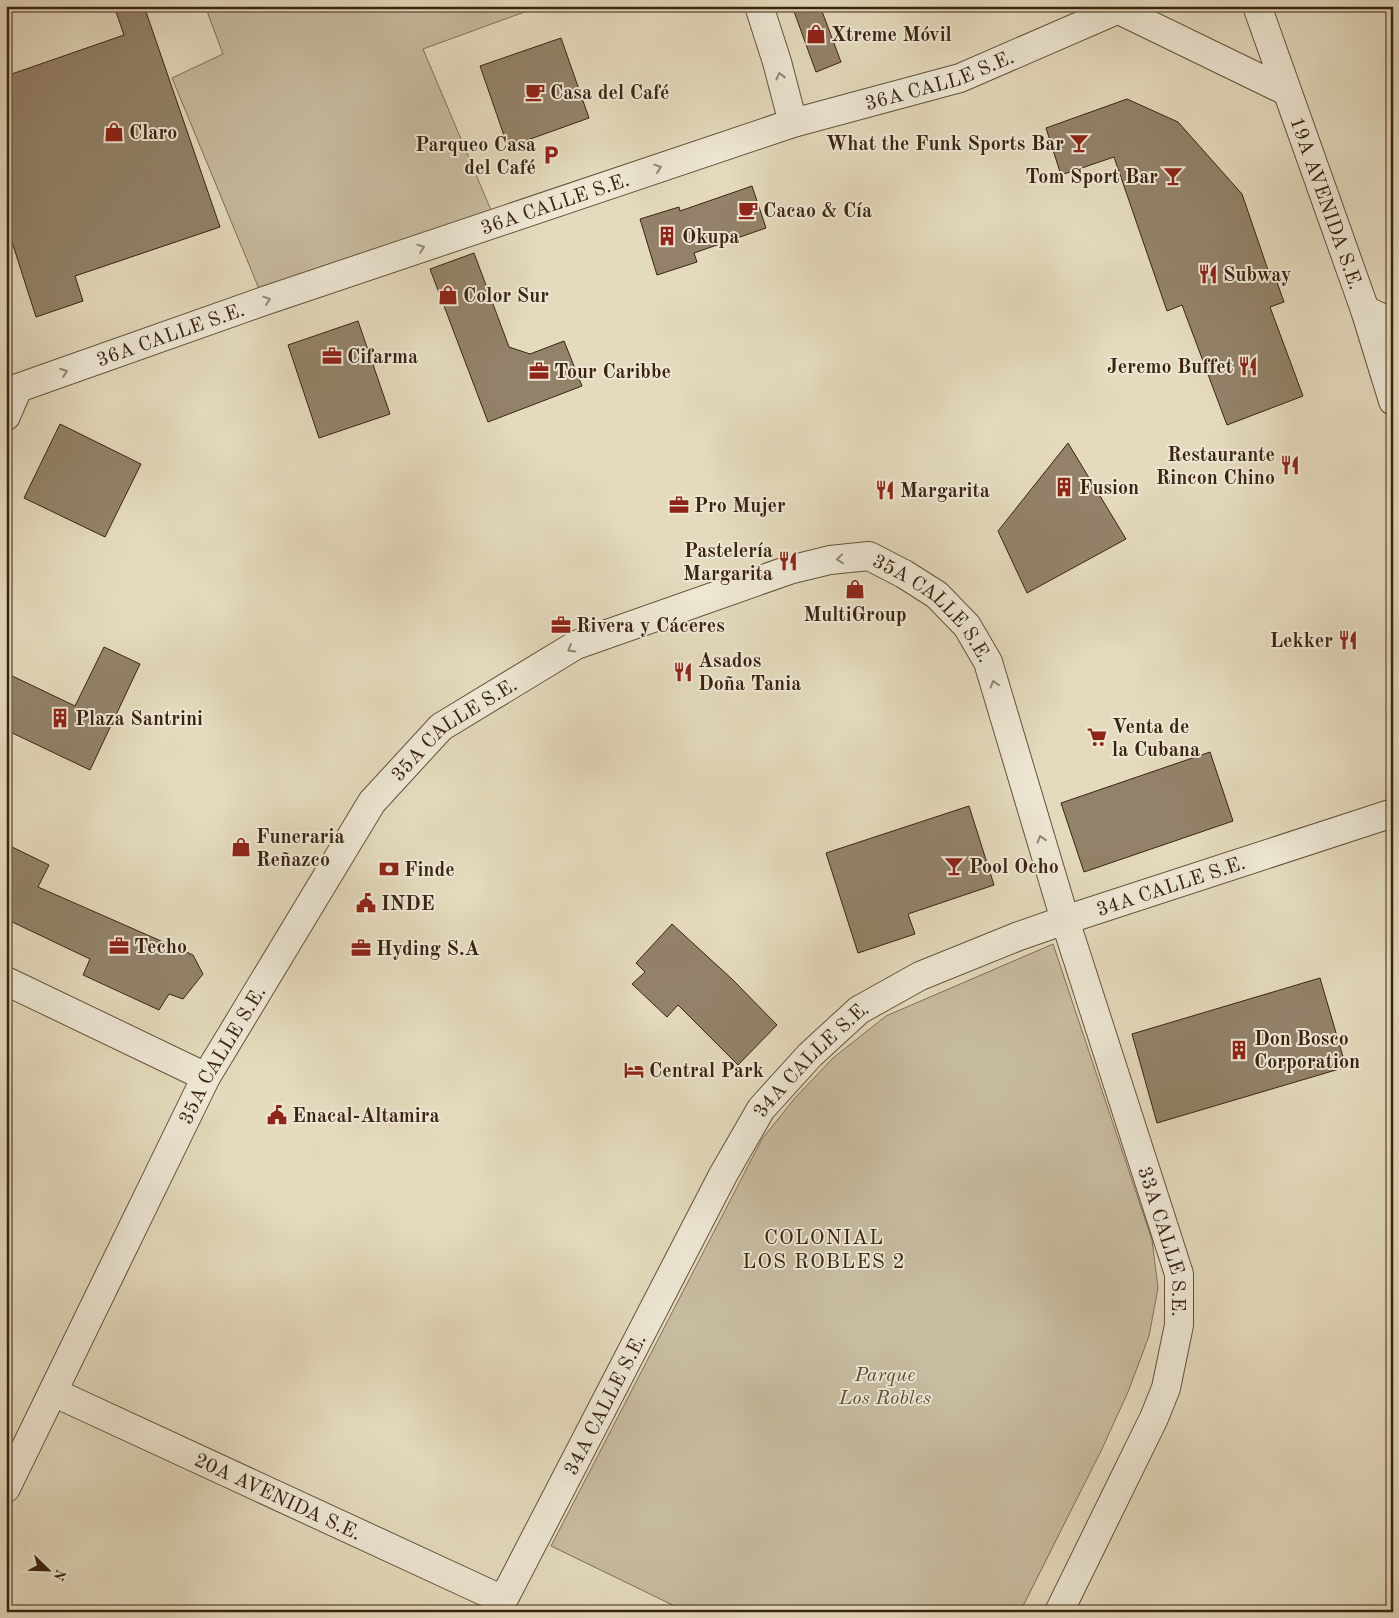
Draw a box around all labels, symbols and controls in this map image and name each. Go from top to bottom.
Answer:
shop icon: Xtreme Móvil [805,23,827,45]
place label: Xtreme Móvil [831,26,952,46]
street label: 36A CALLE S.E. [863,48,1017,115]
one-way arrow [776,73,786,81]
cafe icon: Casa del Café [524,81,546,103]
place label: Casa del Café [550,84,669,104]
street label: 19A AVENIDA S.E. [1285,115,1365,292]
shop icon: Claro [103,121,125,143]
place label: Claro [129,124,177,144]
bar icon: What the Funk Sports Bar [1068,132,1090,154]
place label: What the Funk Sports Bar [826,135,1064,155]
place label: Parqueo Casa del Café [415,136,536,179]
parking icon: Parqueo Casa del Café [540,144,562,166]
one-way arrow [653,164,662,174]
bar icon: Tom Sport Bar [1162,165,1184,187]
place label: Tom Sport Bar [1025,168,1158,188]
street label: 36A CALLE S.E. [478,171,632,239]
cafe icon: Cacao & Cía [737,199,759,221]
place label: Cacao & Cía [763,202,872,222]
building icon: Okupa [656,225,678,247]
place label: Okupa [682,228,739,248]
one-way arrow [416,244,425,254]
restaurant icon: Subway [1197,263,1219,285]
place label: Subway [1223,266,1291,286]
shop icon: Color Sur [437,284,459,306]
place label: Color Sur [463,287,549,307]
one-way arrow [262,295,270,305]
street label: 36A CALLE S.E. [94,301,248,371]
office icon: Cifarma [321,345,343,367]
place label: Cifarma [347,348,418,368]
restaurant icon: Jeremo Buffet [1237,355,1259,377]
place label: Jeremo Buffet [1107,358,1233,378]
office icon: Tour Caribbe [528,360,550,382]
place label: Tour Caribbe [554,363,671,383]
one-way arrow [59,368,68,378]
place label: Restaurante Rincon Chino [1156,446,1275,489]
restaurant icon: Restaurante Rincon Chino [1279,454,1301,476]
building icon: Fusion [1053,476,1075,498]
restaurant icon: Margarita [874,479,896,501]
place label: Fusion [1079,479,1139,499]
place label: Margarita [900,482,990,502]
office icon: Pro Mujer [668,494,690,516]
place label: Pro Mujer [694,497,786,517]
place label: Pastelería Margarita [683,542,773,585]
restaurant icon: Pastelería Margarita [777,550,799,572]
street label: 35A CALLE S.E. [869,552,994,666]
one-way arrow [836,553,844,564]
shop icon: MultiGroup [844,578,866,600]
place label: MultiGroup [803,606,907,626]
office icon: Rivera y Cáceres [550,614,572,636]
place label: Rivera y Cáceres [576,617,725,637]
restaurant icon: Lekker [1337,629,1359,651]
place label: Lekker [1270,632,1333,652]
one-way arrow [567,643,576,653]
place label: Asados Doña Tania [698,652,801,695]
restaurant icon: Asados Doña Tania [672,661,694,683]
street label: 35A CALLE S.E. [388,675,521,786]
one-way arrow [990,680,1000,688]
building icon: Plaza Santrini [49,707,71,729]
place label: Plaza Santrini [75,710,203,730]
place label: Venta de la Cubana [1112,718,1200,761]
supermarket icon: Venta de la Cubana [1086,726,1108,748]
place label: Funeraria Reñazco [256,828,345,871]
shop icon: Funeraria Reñazco [230,836,252,858]
one-way arrow [1037,836,1047,844]
street label: 34A CALLE S.E. [1094,854,1248,921]
bar icon: Pool Ocho [943,855,965,877]
bank icon: Finde [378,858,400,880]
place label: Pool Ocho [969,858,1059,878]
place label: Finde [404,861,455,881]
public building icon: INDE [355,892,377,914]
place label: INDE [381,895,435,915]
office icon: Techo [108,935,130,957]
office icon: Hyding S.A [350,937,372,959]
place label: Techo [134,938,187,958]
place label: Hyding S.A [376,940,480,960]
street label: 35A CALLE S.E. [177,983,270,1128]
street label: 34A CALLE S.E. [751,999,873,1121]
place label: Don Bosco Corporation [1254,1030,1360,1073]
building icon: Don Bosco Corporation [1228,1039,1250,1061]
hotel icon: Central Park [623,1059,645,1081]
place label: Central Park [649,1062,764,1082]
public building icon: Enacal-Altamira [266,1104,288,1126]
place label: Enacal-Altamira [292,1107,440,1127]
street label: 33A CALLE S.E. [1133,1164,1187,1317]
district label: COLONIAL LOS ROBLES 2 [742,1228,906,1273]
street label: 34A CALLE S.E. [562,1331,651,1479]
park label: Parque Los Robles [838,1366,931,1409]
street label: 20A AVENIDA S.E. [191,1451,364,1545]
north arrow [22,1546,72,1596]
text: N [50,1567,68,1583]

